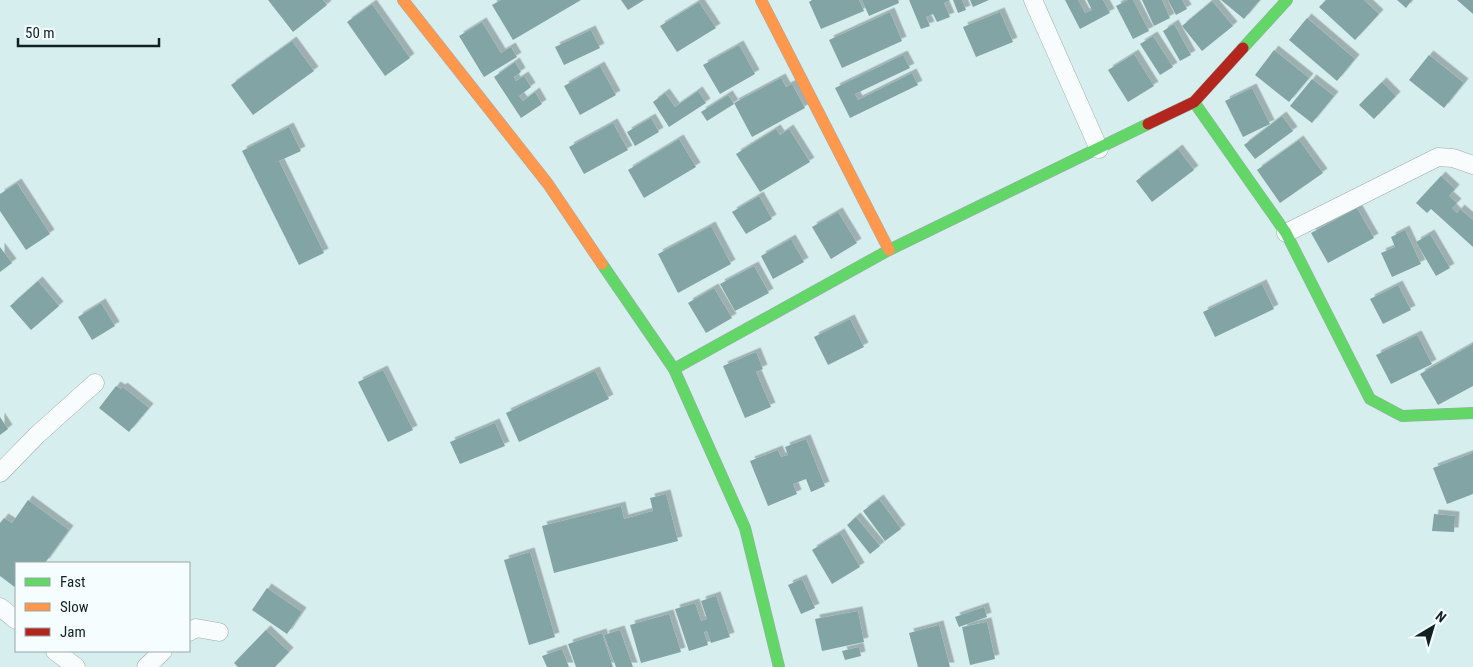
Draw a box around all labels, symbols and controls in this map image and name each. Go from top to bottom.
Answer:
scale bar [18,15,159,47]
text: 50 m [25,24,55,42]
legend [15,562,190,652]
text: Fast [60,573,85,591]
text: Slow [60,598,89,616]
north arrow [1408,602,1458,652]
text: N [1433,608,1449,626]
text: Jam [60,623,86,641]

